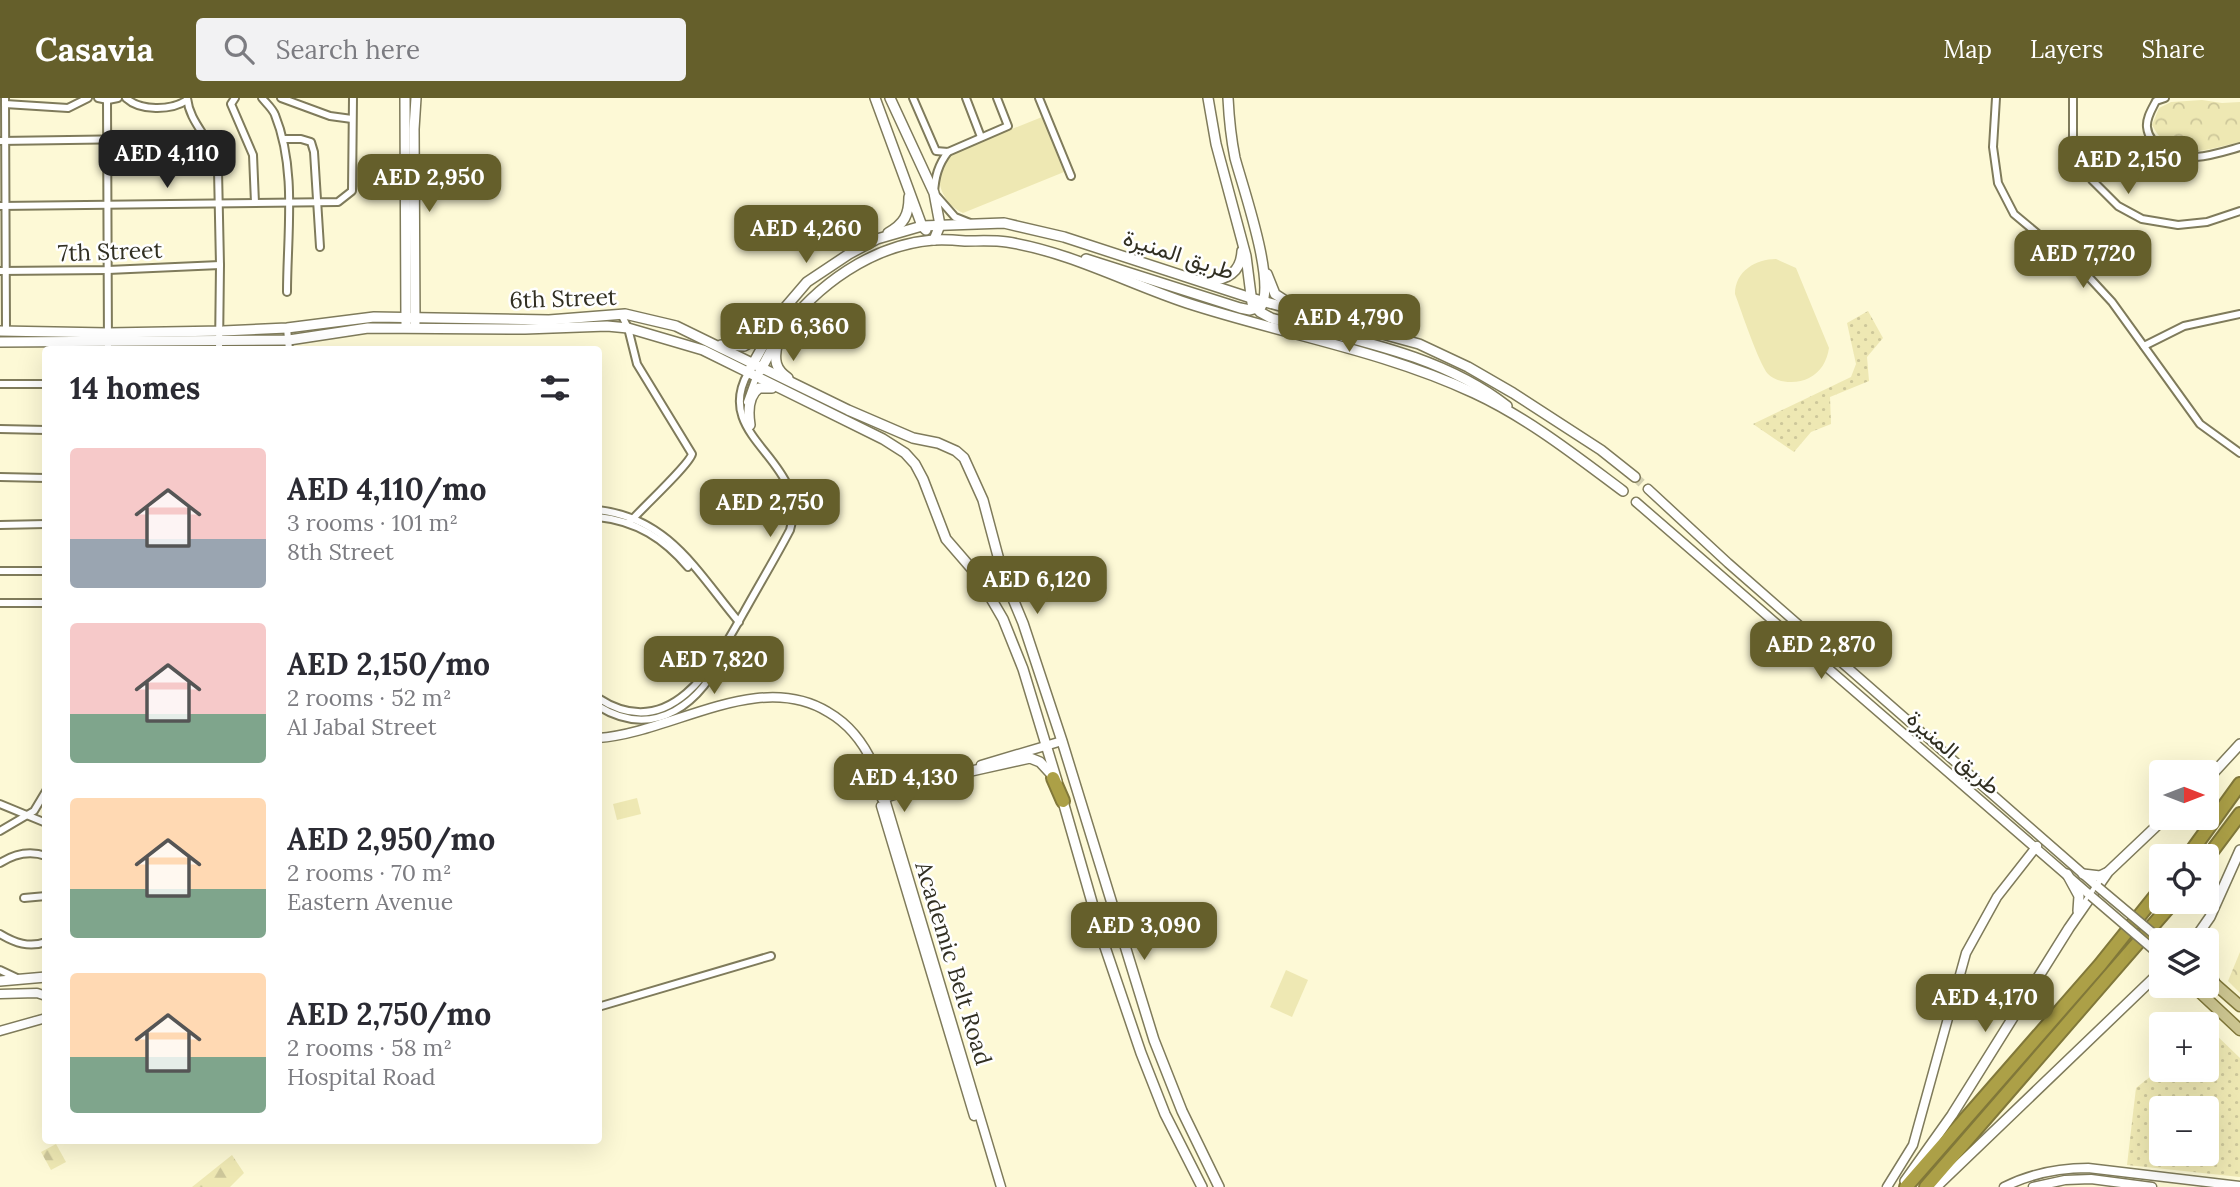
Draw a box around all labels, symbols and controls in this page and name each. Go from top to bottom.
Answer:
search box [196,18,686,81]
text: Casavia [35,28,154,70]
icon: search [220,30,258,68]
text: Search here [276,33,420,66]
text: Map [1943,34,1992,65]
text: Layers [2030,34,2103,65]
text: Share [2141,34,2205,65]
pin: AED 4,110 [87,130,247,190]
pin: AED 2,150 [2048,136,2208,196]
text: AED 4,110 [115,138,219,167]
text: AED 2,150 [2074,144,2182,173]
pin: AED 2,950 [349,155,509,214]
text: AED 2,950 [373,162,485,191]
pin: AED 4,260 [726,206,886,265]
text: AED 4,260 [750,213,862,242]
street label: طريق المنيرة [1120,222,1238,286]
pin: AED 7,720 [2003,230,2163,290]
street label: 7th Street [57,235,163,267]
text: AED 7,720 [2030,238,2136,267]
street label: 6th Street [509,282,617,314]
pin: AED 4,790 [1269,294,1429,354]
text: AED 4,790 [1294,302,1404,331]
pin: AED 6,360 [713,303,873,363]
text: AED 6,360 [737,311,849,340]
text: 14 homes [70,369,200,407]
icon: filters [536,369,574,407]
text: AED 4,110/mo [287,470,487,508]
icon: home [126,476,210,560]
pin: AED 2,750 [690,480,850,539]
text: AED 2,750 [716,487,824,516]
text: 3 rooms · 101 m² [287,508,458,537]
text: 8th Street [287,537,394,566]
pin: AED 6,120 [957,556,1117,616]
text: AED 6,120 [983,564,1091,593]
pin: AED 2,870 [1741,622,1901,681]
text: AED 2,870 [1766,629,1876,658]
pin: AED 7,820 [634,636,794,696]
text: AED 7,820 [660,644,768,673]
text: AED 2,150/mo [287,645,490,683]
icon: home [126,651,210,735]
text: 2 rooms · 52 m² [287,683,452,712]
street label: طريق المنيرة [1901,703,2007,801]
text: Al Jabal Street [287,712,437,741]
pin: AED 4,130 [824,754,984,814]
north arrow [2149,760,2219,830]
map controls [2149,760,2219,1166]
text: AED 4,130 [850,762,958,791]
text: AED 2,950/mo [287,820,495,858]
icon: home [126,826,210,910]
button: locate [2149,844,2219,914]
street label: Academic Belt Road [909,857,999,1069]
text: 2 rooms · 70 m² [287,858,452,887]
text: Eastern Avenue [287,887,453,916]
pin: AED 3,090 [1064,902,1224,962]
text: AED 3,090 [1087,910,1201,939]
button: layers [2149,928,2219,998]
pin: AED 4,170 [1905,974,2065,1034]
text: AED 4,170 [1932,982,2038,1011]
text: AED 2,750/mo [287,995,491,1033]
icon: home [126,1001,210,1085]
button: + [2149,1012,2219,1082]
text: 2 rooms · 58 m² [287,1033,452,1062]
text: Hospital Road [287,1062,436,1091]
button: − [2149,1096,2219,1166]

